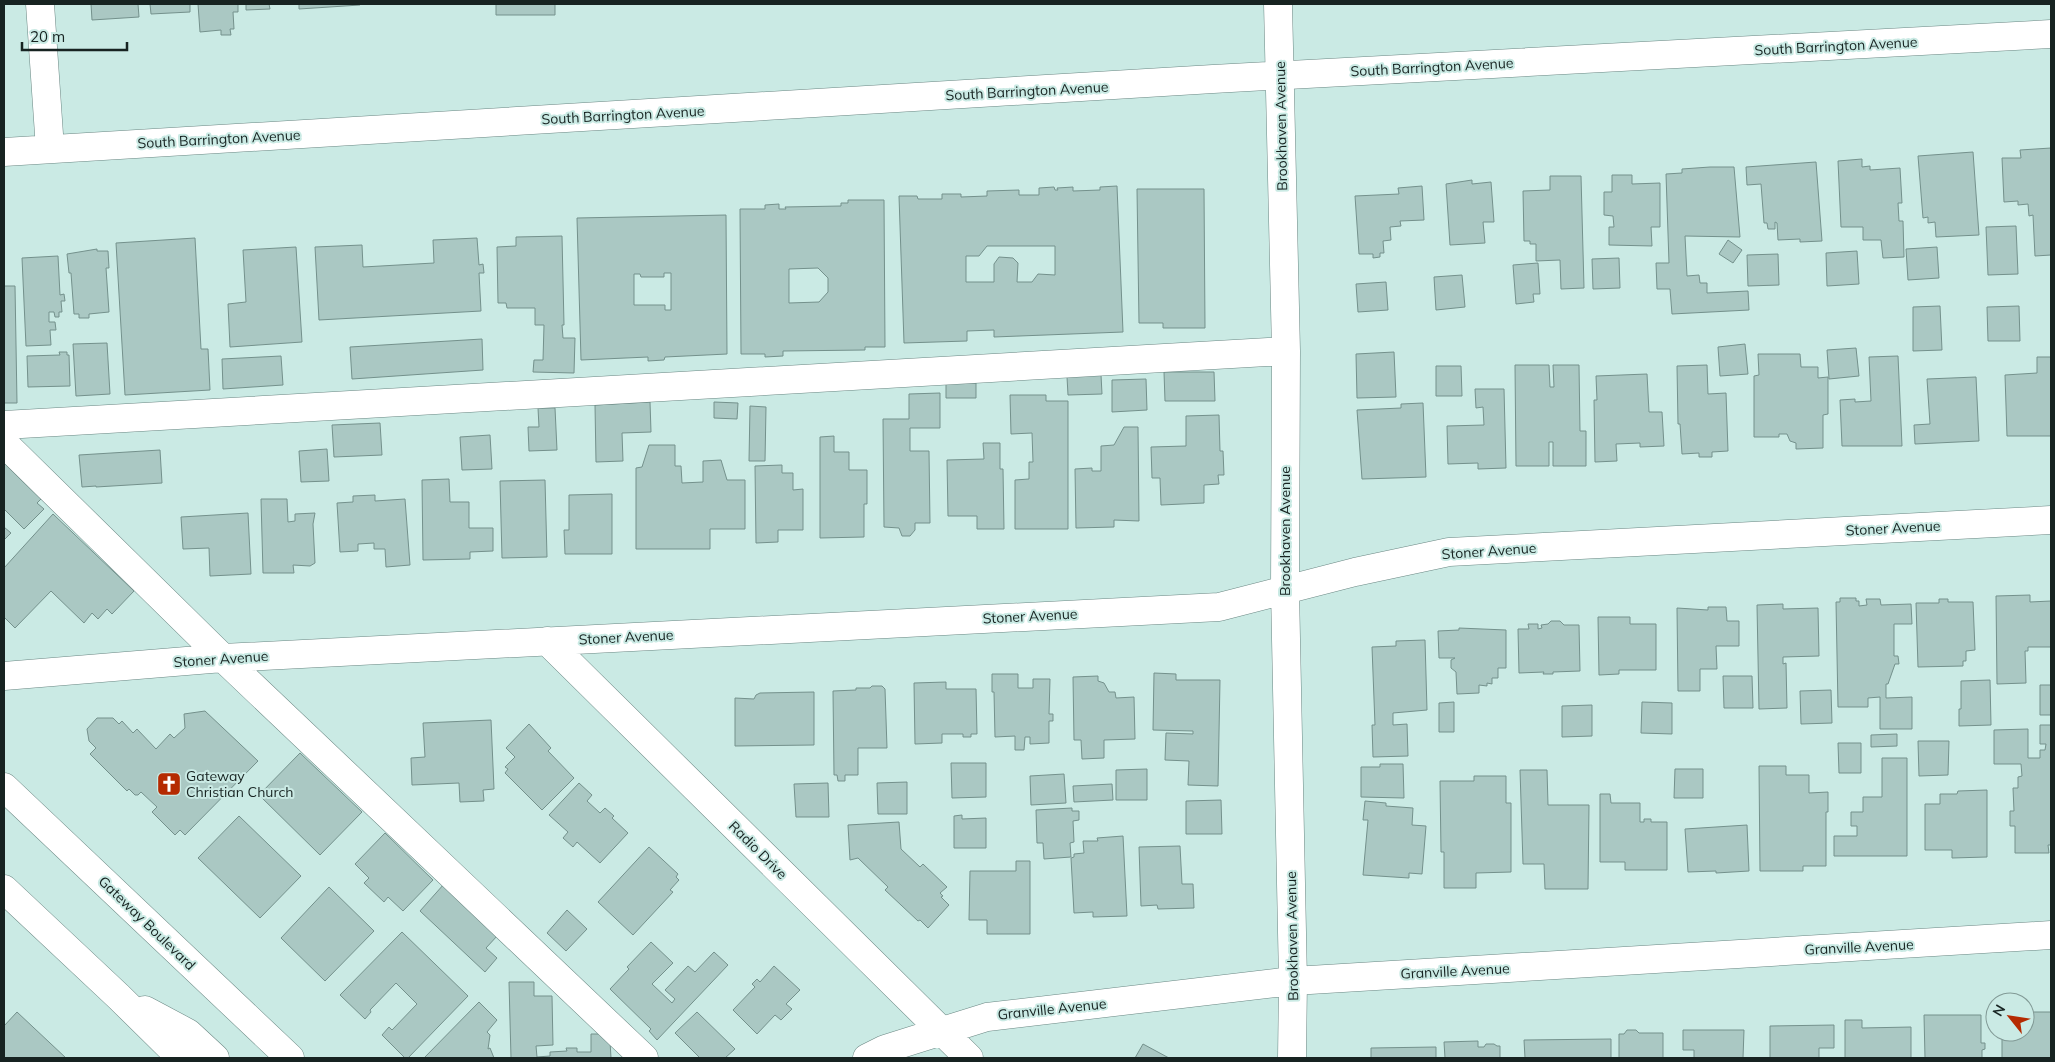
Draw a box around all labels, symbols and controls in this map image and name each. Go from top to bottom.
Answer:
scale bar [22,20,128,52]
text: 20 m [30,27,65,46]
street label: South Barrington Avenue [1754,33,1918,59]
street label: South Barrington Avenue [1350,54,1514,80]
street label: Brookhaven Avenue [1271,61,1291,191]
street label: South Barrington Avenue [945,78,1109,104]
street label: South Barrington Avenue [541,102,705,128]
street label: South Barrington Avenue [137,126,301,152]
street label: Brookhaven Avenue [1276,466,1294,596]
street label: Stoner Avenue [1845,517,1941,539]
street label: Stoner Avenue [1441,539,1537,563]
street label: Stoner Avenue [982,605,1078,627]
street label: Stoner Avenue [578,626,674,648]
street label: Stoner Avenue [173,647,269,671]
place label: Gateway Christian Church [186,767,294,801]
church icon: Gateway Christian Church [156,771,182,797]
street label: Radio Drive [725,817,791,883]
street label: Brookhaven Avenue [1282,871,1302,1001]
street label: Gateway Boulevard [95,872,199,974]
street label: Granville Avenue [1804,935,1914,959]
street label: Granville Avenue [1400,959,1510,983]
north arrow [1985,992,2035,1042]
street label: Granville Avenue [997,994,1107,1024]
text: N [1988,1001,2009,1020]

